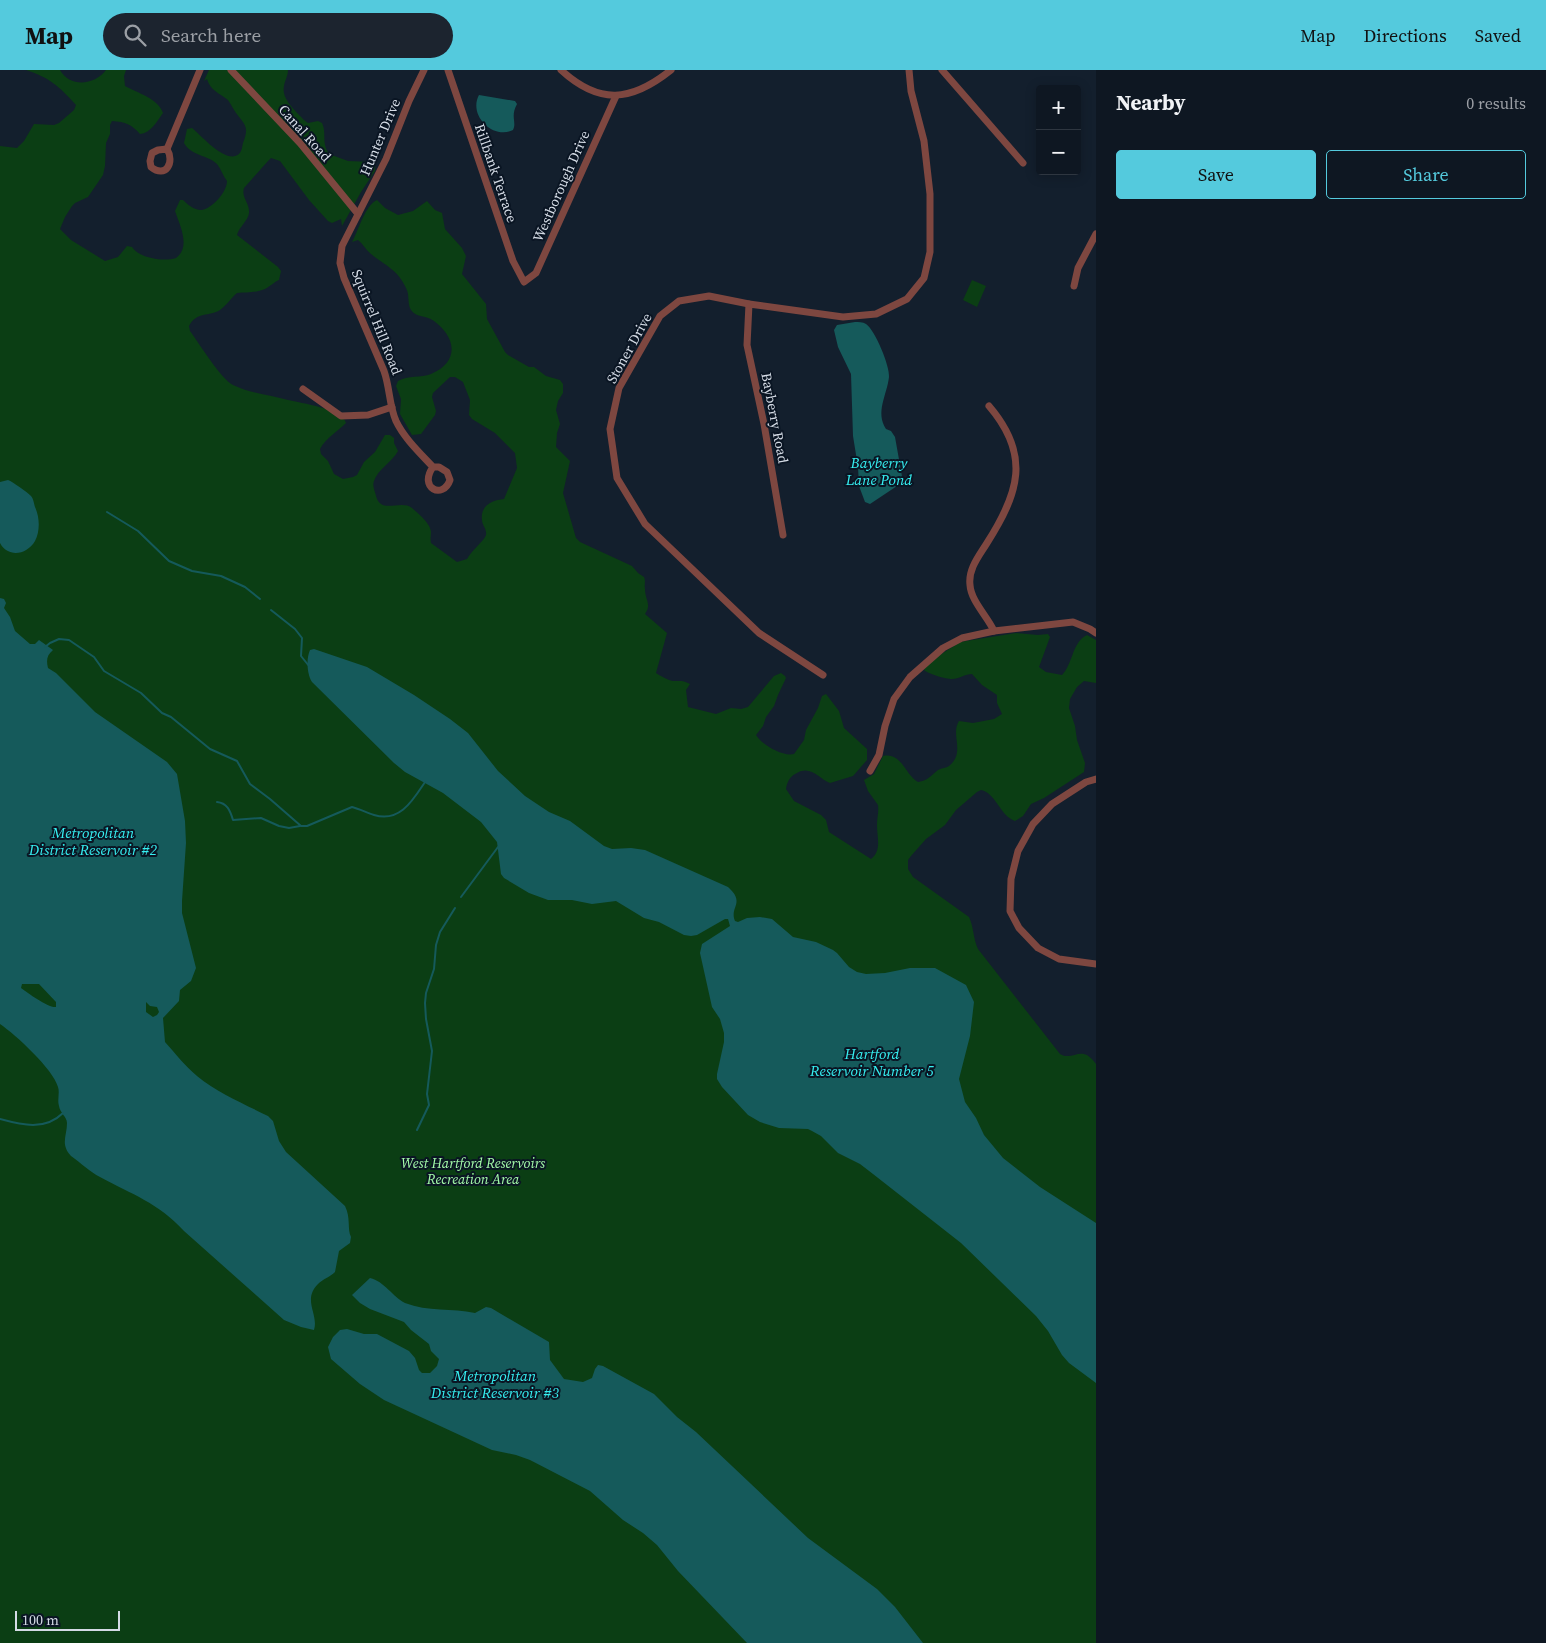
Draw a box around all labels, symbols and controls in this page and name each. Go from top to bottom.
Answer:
search box [103,13,453,58]
text: Map [25,19,73,52]
icon: search [121,21,149,49]
text: Search here [161,22,261,48]
text: Map [1300,23,1336,48]
text: Directions [1364,23,1447,48]
text: Saved [1475,23,1521,48]
map controls [1036,85,1081,175]
button: + [1036,85,1081,130]
text: Nearby [1116,88,1186,117]
text: 0 results [1466,92,1526,114]
street label: Hunter Drive [355,95,405,179]
street label: Canal Road [274,100,336,166]
street label: Rillbank Terrace [470,121,522,225]
street label: Westborough Drive [527,127,595,245]
button: − [1036,130,1081,175]
button: Save [1116,150,1316,199]
button: Share [1326,150,1526,199]
street label: Squirrel Hill Road [347,266,407,378]
street label: Stoner Drive [601,309,657,387]
street label: Bayberry Road [756,371,794,465]
water label: Bayberry Lane Pond [845,452,912,490]
water label: Metropolitan District Reservoir #2 [28,822,158,860]
water label: Hartford Reservoir Number 5 [809,1043,934,1081]
park label: West Hartford Reservoirs Recreation Area [401,1153,546,1189]
water label: Metropolitan District Reservoir #3 [430,1365,560,1403]
scale bar [15,1608,120,1631]
text: 100 m [22,1610,59,1630]

